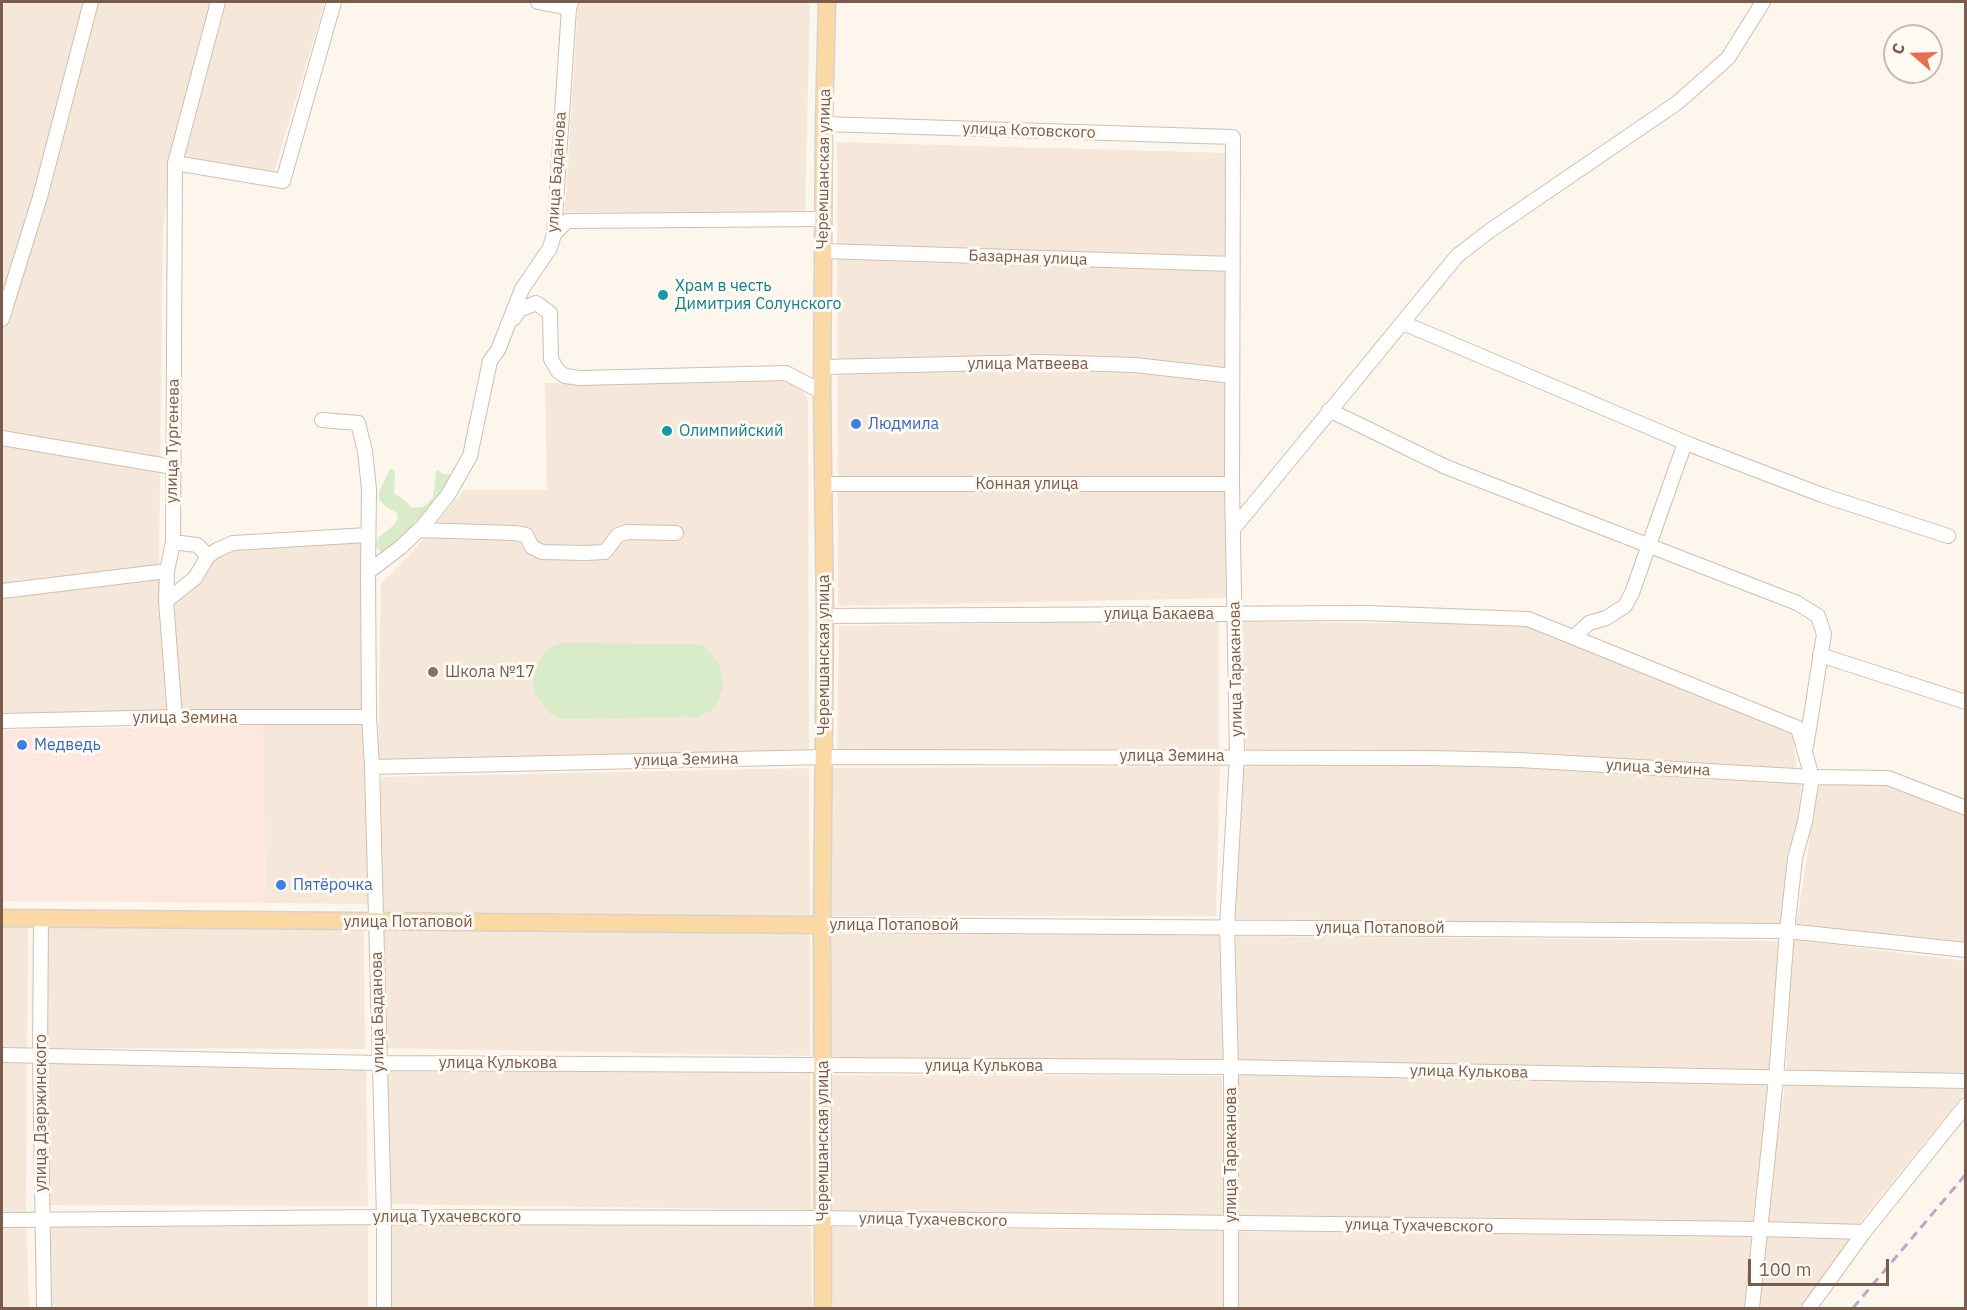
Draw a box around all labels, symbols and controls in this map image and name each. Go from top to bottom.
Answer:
north arrow [1883,24,1943,84]
text: С [1887,40,1909,57]
street label: Черемшанская улица [813,88,835,250]
street label: улица Баданова [543,111,571,233]
street label: улица Котовского [962,119,1096,143]
street label: Базарная улица [968,246,1088,270]
place label: Храм в честь Димитрия Солунского [675,276,842,314]
marker: Храм в честь Димитрия Солунского [656,288,670,302]
street label: улица Матвеева [968,354,1088,374]
street label: улица Тургенева [162,378,184,504]
place label: Людмила [868,414,939,434]
marker: Людмила [849,417,863,431]
place label: Олимпийский [679,421,783,441]
marker: Олимпийский [660,424,674,438]
street label: Конная улица [975,474,1079,494]
street label: Черемшанская улица [814,575,834,735]
street label: улица Тараканова [1225,601,1247,737]
street label: улица Бакаева [1104,604,1214,624]
place label: Школа №17 [445,662,535,682]
marker: Школа №17 [426,665,440,679]
street label: улица Земина [133,708,237,728]
place label: Медведь [34,735,101,755]
marker: Медведь [15,738,29,752]
street label: улица Земина [1120,746,1224,766]
street label: улица Земина [633,749,739,771]
street label: улица Земина [1605,756,1711,780]
place label: Пятёрочка [293,875,373,895]
marker: Пятёрочка [274,878,288,892]
street label: улица Потаповой [343,912,473,932]
street label: улица Потаповой [829,915,959,935]
street label: улица Потаповой [1315,918,1445,938]
street label: улица Баданова [367,951,389,1073]
street label: улица Дзержинского [31,1034,51,1192]
street label: улица Кулькова [439,1053,557,1073]
street label: улица Кулькова [925,1056,1043,1076]
street label: Черемшанская улица [813,1061,833,1221]
street label: улица Кулькова [1410,1061,1528,1083]
street label: улица Тараканова [1221,1087,1241,1223]
street label: улица Тухачевского [373,1207,521,1227]
street label: улица Тухачевского [859,1209,1007,1231]
street label: улица Тухачевского [1345,1215,1493,1237]
scale bar [1751,1247,1892,1285]
text: 100 m [1759,1258,1811,1281]

